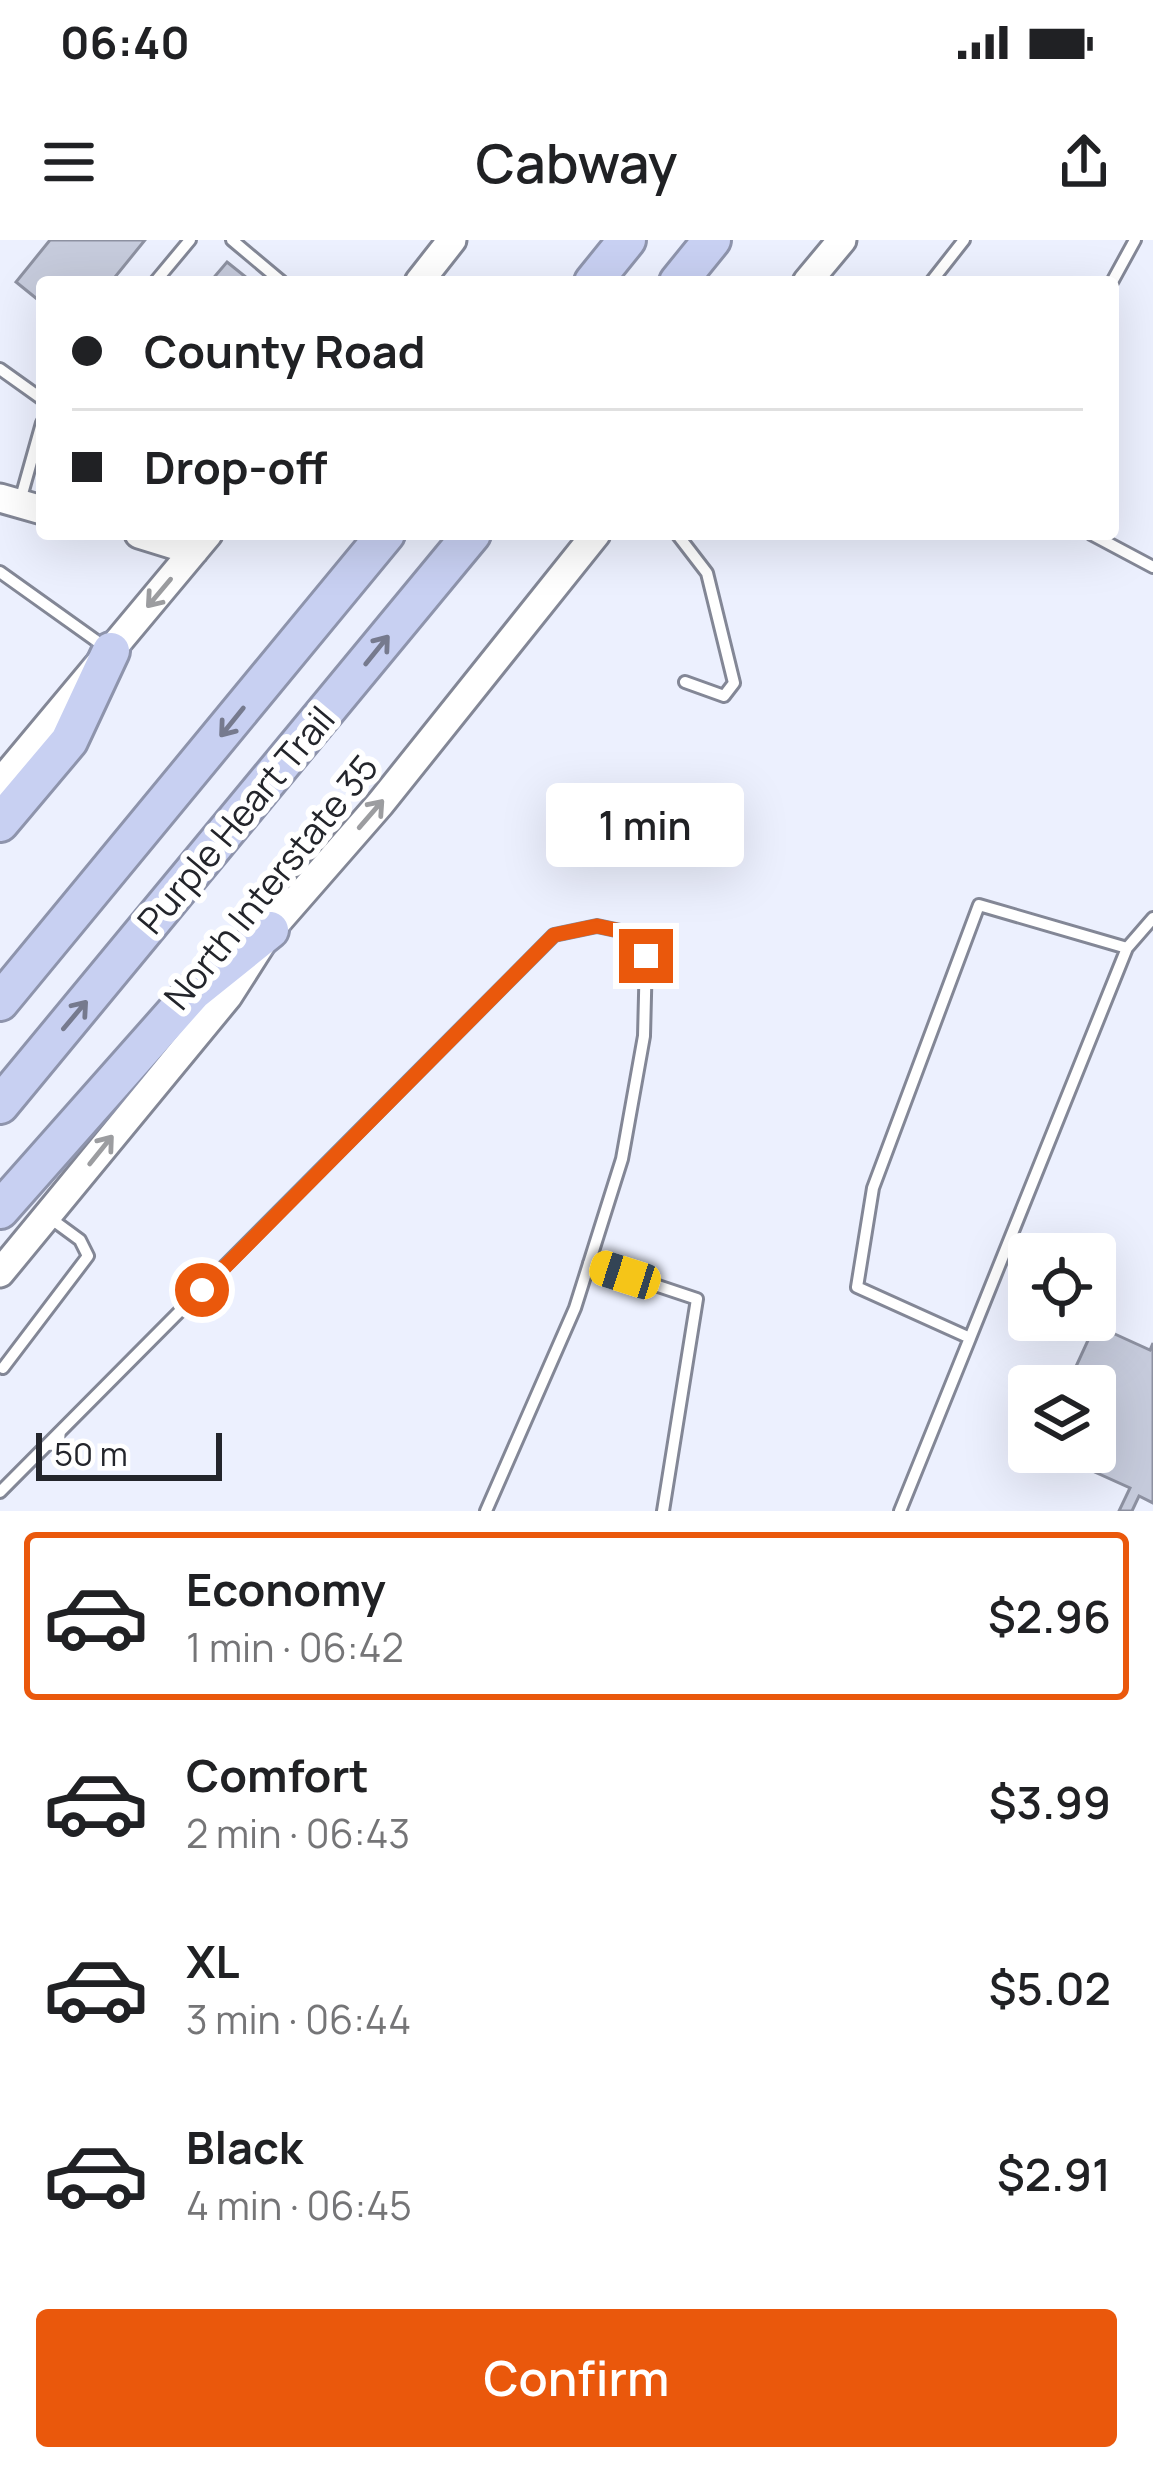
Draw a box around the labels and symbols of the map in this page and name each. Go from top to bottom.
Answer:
one-way arrow [147,576,173,608]
one-way arrow [362,635,390,666]
street label: Purple Heart Trail [126,696,345,944]
one-way arrow [219,706,246,737]
street label: North Interstate 35 [153,744,389,1019]
callout: 1 min [547,782,745,866]
one-way arrow [357,799,384,829]
route end [619,929,673,983]
one-way arrow [61,1000,87,1032]
one-way arrow [87,1135,114,1166]
car [585,1247,665,1303]
route start [175,1263,229,1317]
scale bar [36,1427,222,1480]

